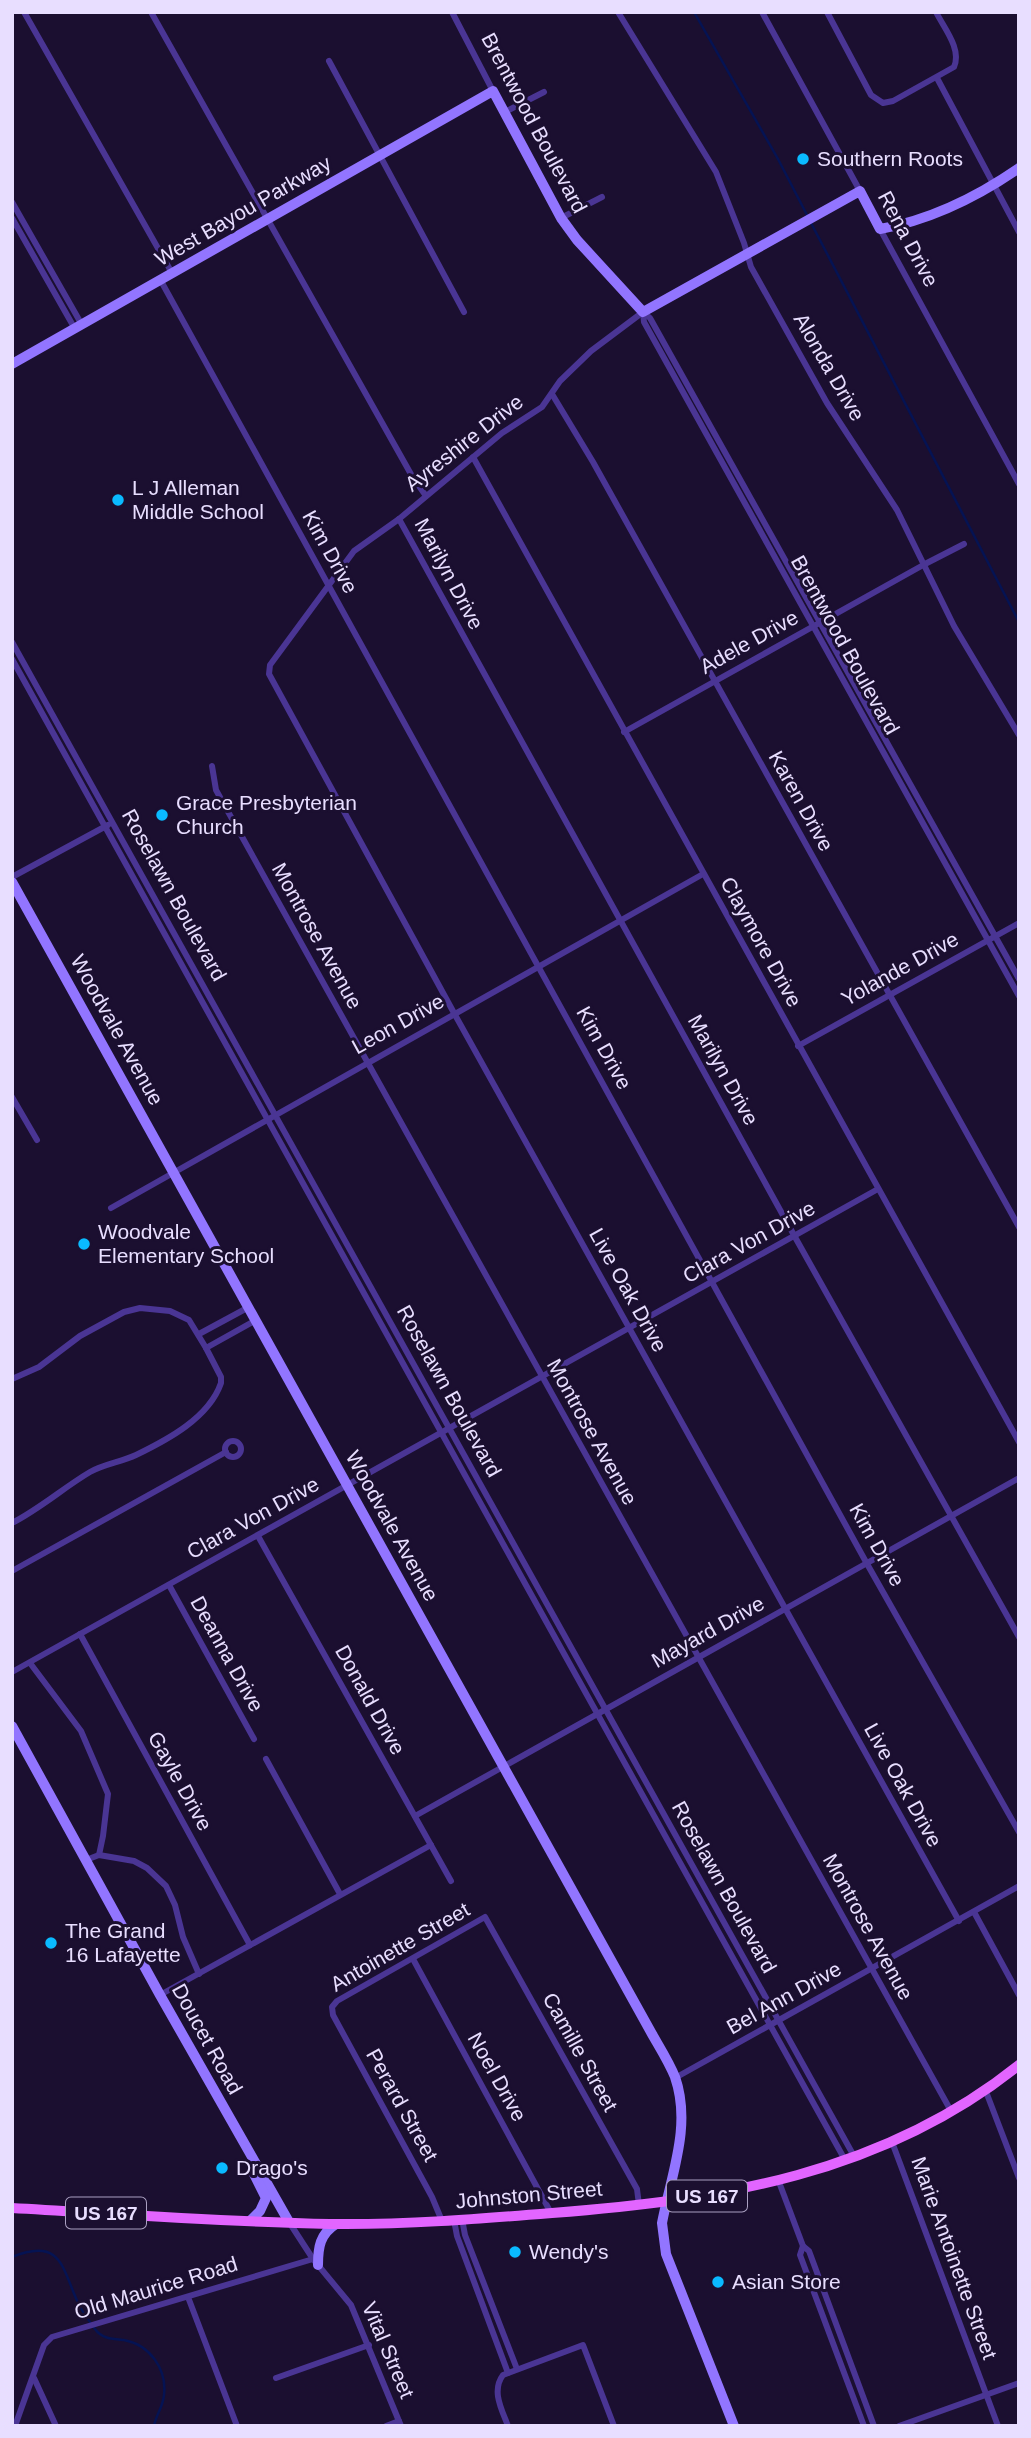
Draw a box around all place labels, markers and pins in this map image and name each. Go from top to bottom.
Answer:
place label: Southern Roots [817,147,963,170]
marker: Southern Roots [795,151,811,167]
place label: L J Alleman Middle School [132,476,264,523]
marker: L J Alleman Middle School [110,492,126,508]
place label: Grace Presbyterian Church [176,791,357,838]
marker: Grace Presbyterian Church [154,807,170,823]
place label: Woodvale Elementary School [98,1220,274,1267]
marker: Woodvale Elementary School [76,1236,92,1252]
place label: The Grand 16 Lafayette [65,1919,181,1966]
marker: The Grand 16 Lafayette [43,1935,59,1951]
place label: Drago's [236,2156,308,2179]
marker: Drago's [214,2160,230,2176]
place label: Wendy's [529,2240,609,2263]
marker: Wendy's [507,2244,523,2260]
place label: Asian Store [732,2270,841,2293]
marker: Asian Store [710,2274,726,2290]

